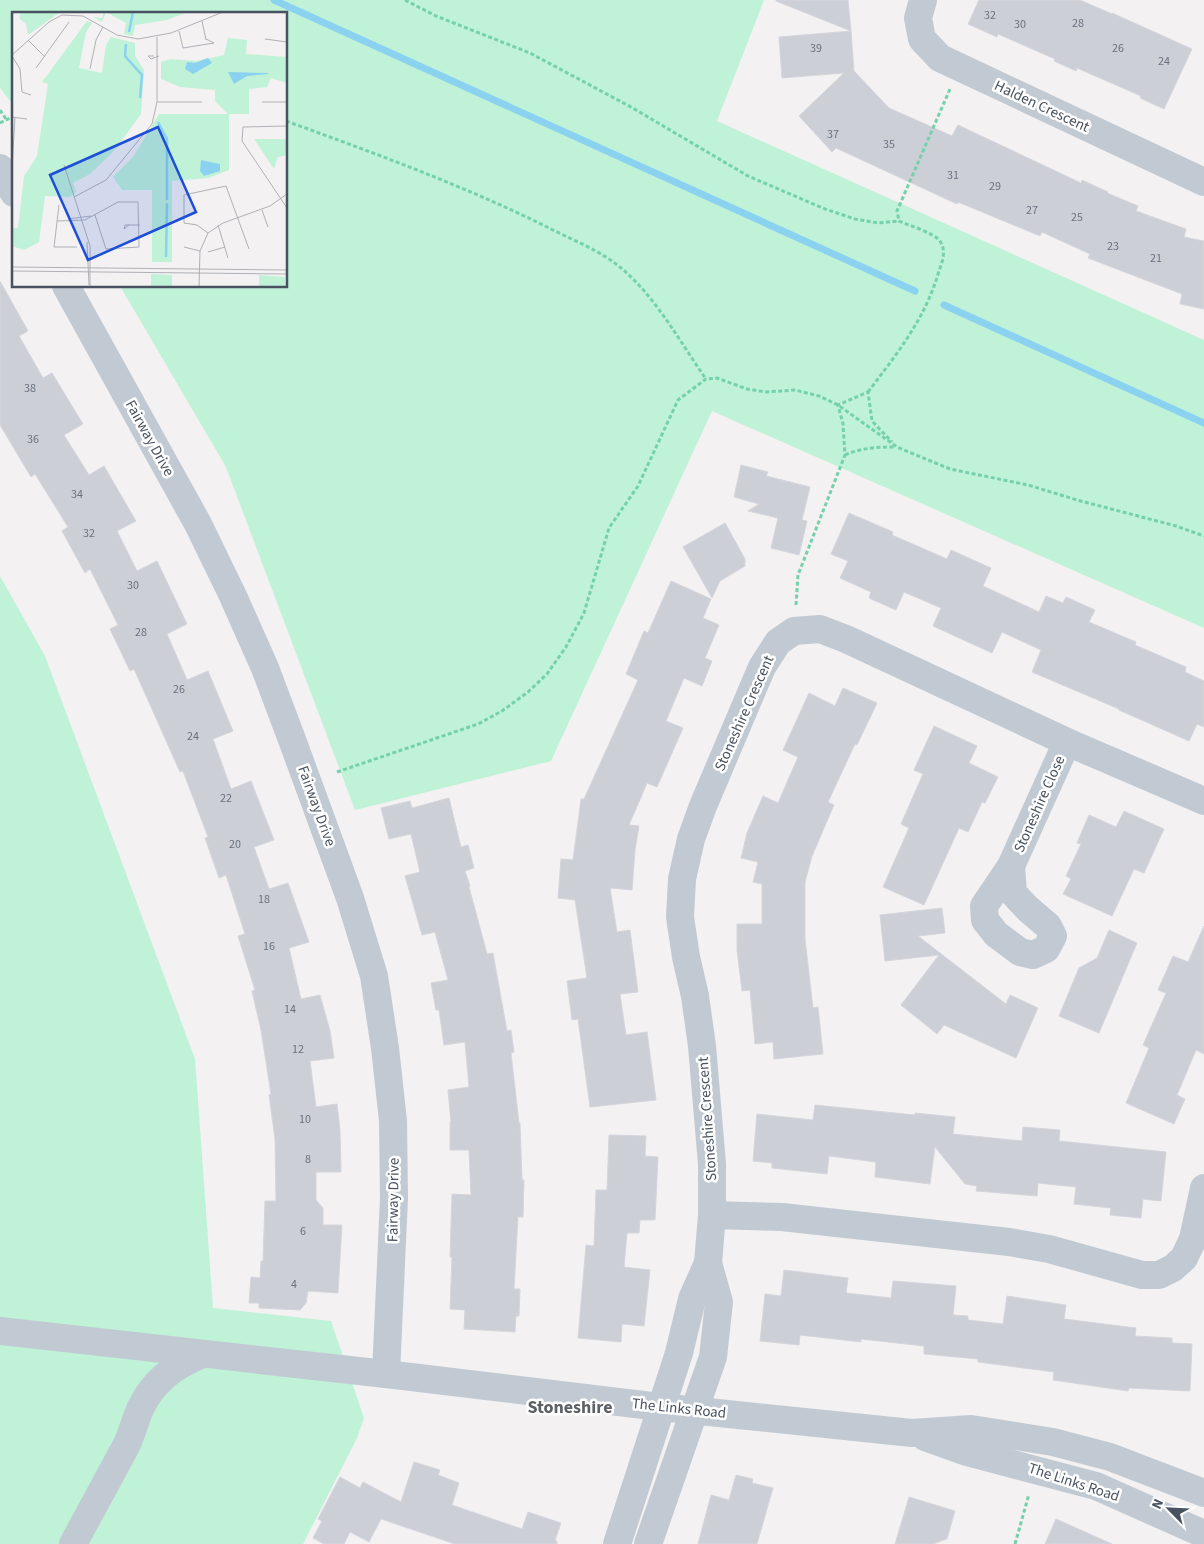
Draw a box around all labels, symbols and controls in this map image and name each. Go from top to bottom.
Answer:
house number: 32 [984,7,996,24]
inset map [12,12,288,288]
house number: 28 [1072,15,1084,32]
house number: 30 [1014,16,1026,33]
house number: 39 [810,40,822,57]
house number: 26 [1112,40,1124,57]
house number: 24 [1158,53,1170,70]
street label: Halden Crescent [991,75,1093,138]
house number: 37 [827,126,839,143]
house number: 35 [883,136,895,153]
house number: 31 [947,167,959,184]
house number: 29 [989,178,1001,195]
house number: 27 [1026,202,1038,219]
house number: 25 [1071,209,1083,226]
house number: 23 [1107,238,1119,255]
house number: 21 [1150,250,1162,267]
house number: 38 [24,380,36,397]
street label: Fairway Drive [120,396,179,480]
house number: 36 [27,431,39,448]
house number: 34 [71,486,83,503]
house number: 32 [83,525,95,542]
house number: 30 [127,577,139,594]
house number: 28 [135,624,147,641]
street label: Stoneshire Crescent [710,652,779,774]
house number: 26 [173,681,185,698]
house number: 24 [187,728,199,745]
street label: Stoneshire Close [1009,752,1070,856]
street label: Fairway Drive [292,763,341,849]
house number: 22 [220,790,232,807]
house number: 20 [229,836,241,853]
house number: 18 [258,891,270,908]
house number: 16 [263,938,275,955]
house number: 14 [284,1001,296,1018]
house number: 12 [292,1041,304,1058]
street label: Stoneshire Crescent [693,1056,722,1182]
house number: 10 [299,1111,311,1128]
house number: 8 [305,1151,311,1168]
street label: Fairway Drive [382,1158,405,1242]
house number: 6 [300,1223,306,1240]
house number: 4 [291,1276,297,1293]
street label: The Links Road [631,1393,727,1424]
district label: Stoneshire [527,1395,613,1420]
street label: The Links Road [1026,1458,1122,1507]
north arrow [1144,1484,1194,1534]
text: N [1147,1496,1169,1512]

